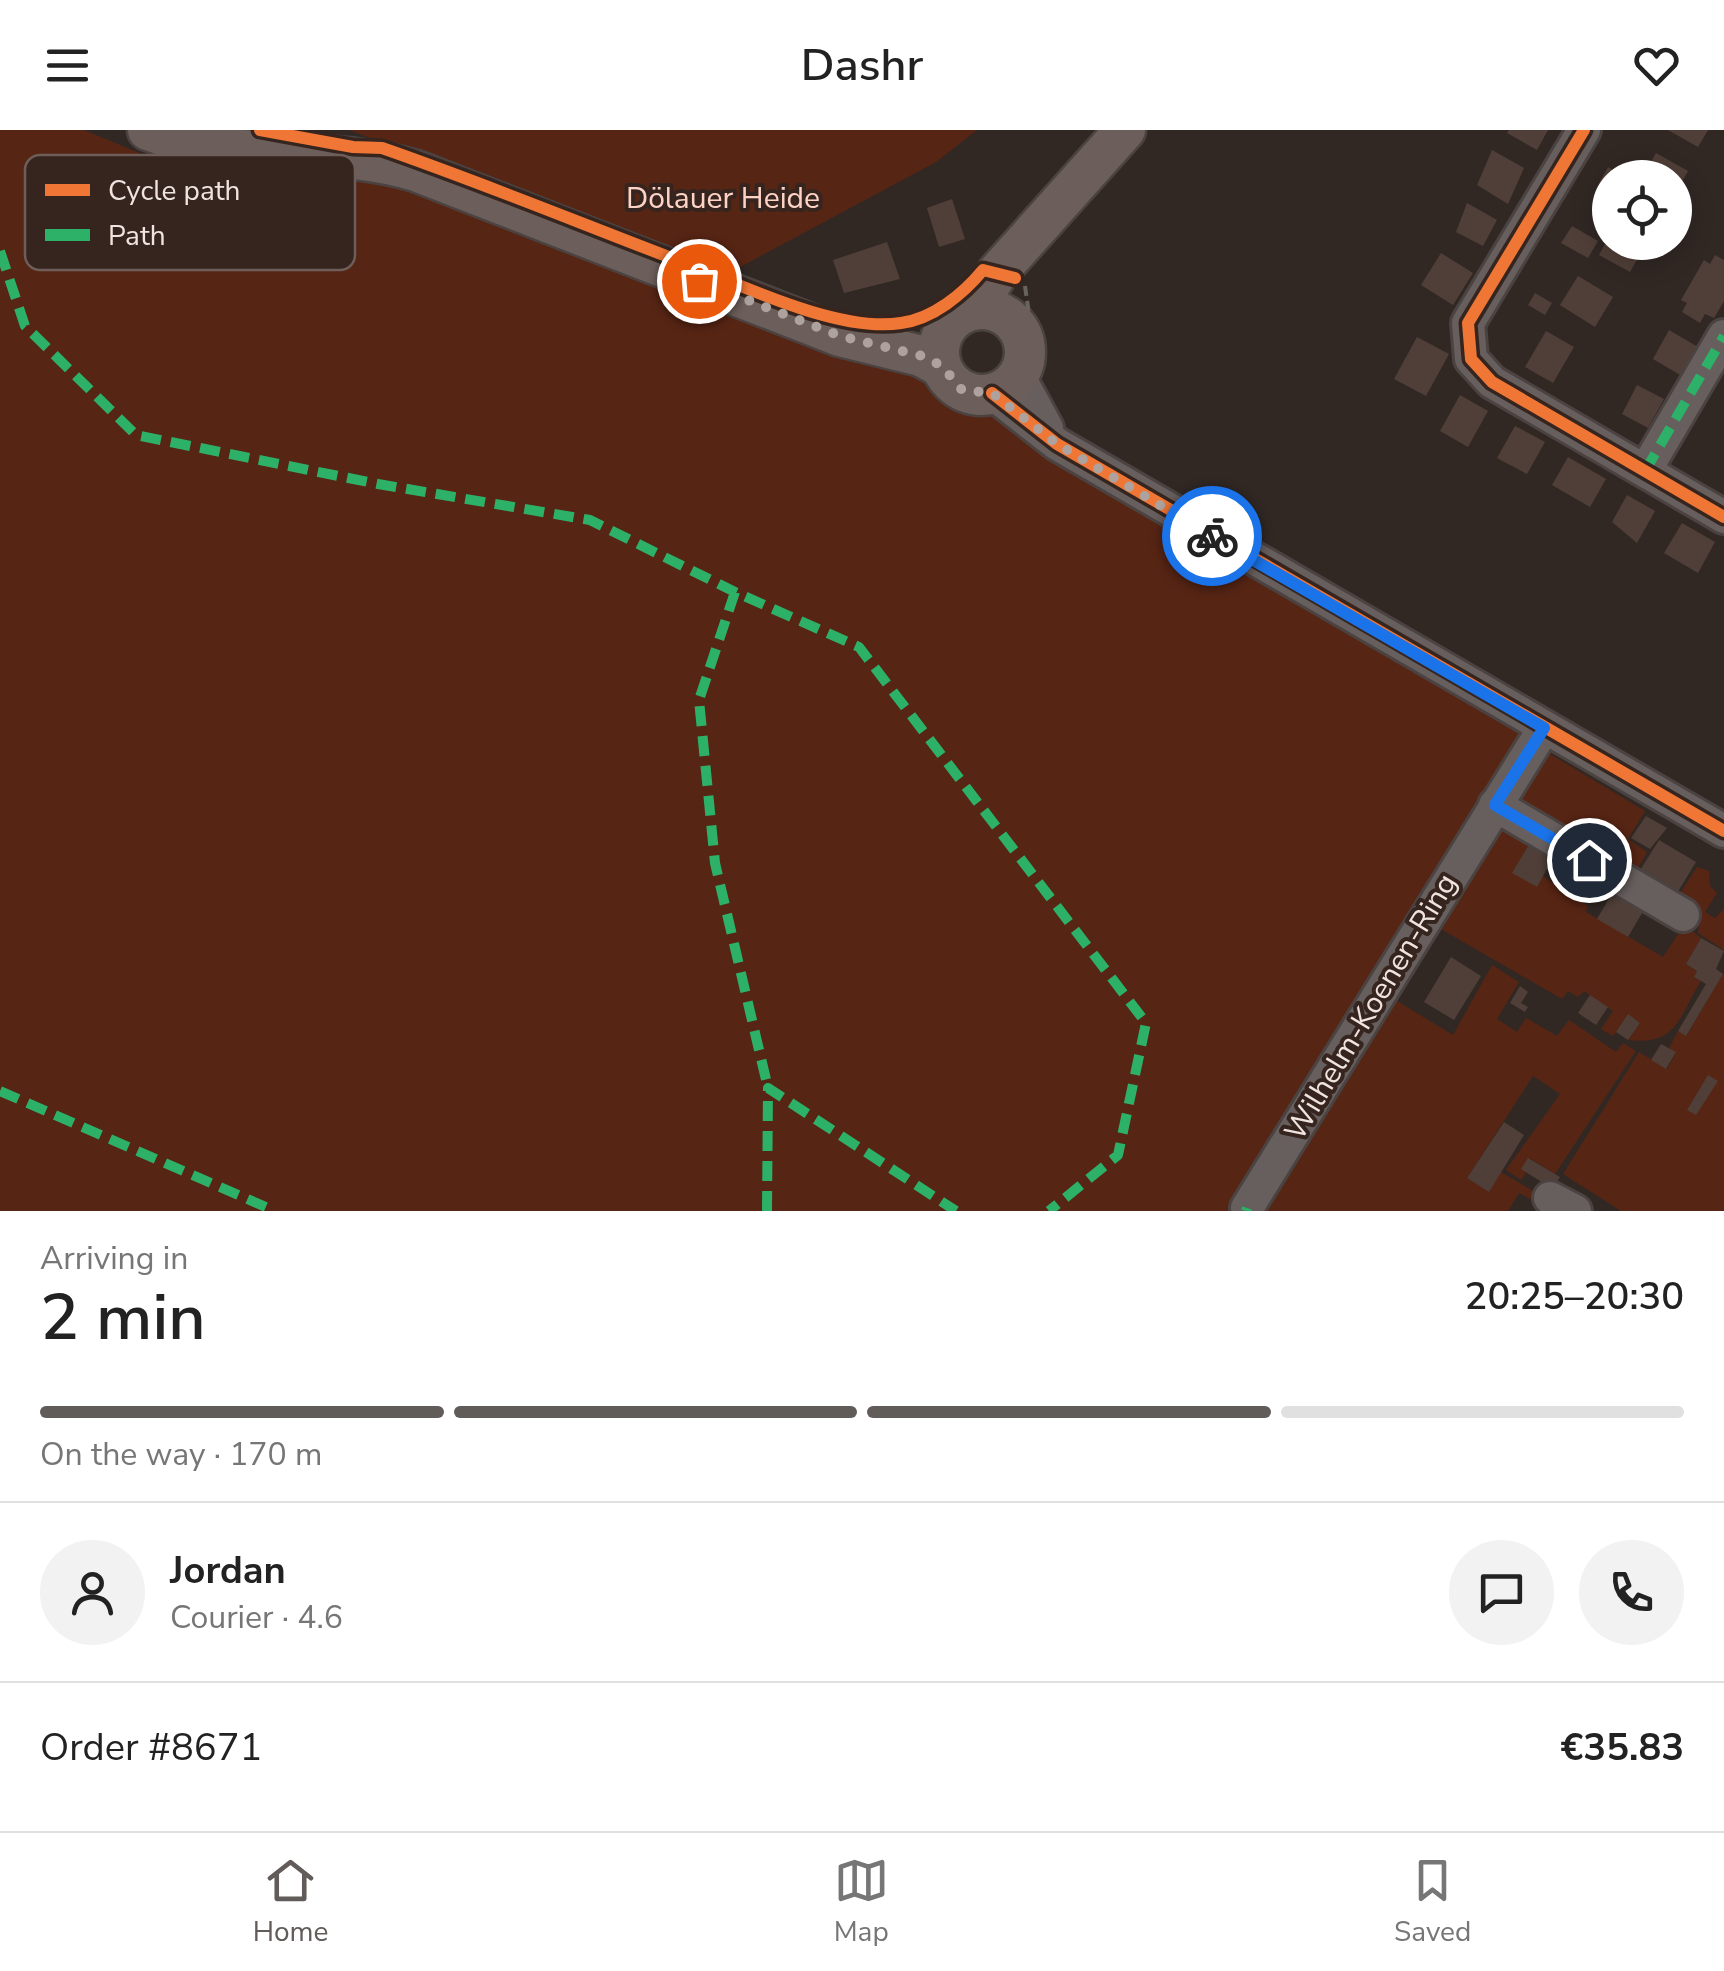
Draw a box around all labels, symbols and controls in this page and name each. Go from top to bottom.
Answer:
text: Dashr [801,35,923,96]
icon: menu [40,38,95,93]
icon: heart [1629,38,1684,93]
legend [25,155,355,270]
map controls [1592,160,1692,260]
button: locate [1592,160,1692,260]
text: Cycle path [108,172,240,210]
park label: Dölauer Heide [626,178,820,219]
text: Path [108,217,166,255]
pin [657,239,742,324]
icon: bag [672,254,727,309]
courier [1162,486,1262,586]
icon: bike [1185,509,1240,564]
pin [1547,818,1632,903]
icon: home [1562,833,1617,888]
street label: Wilhelm-Koenen-Ring [1275,866,1467,1148]
text: Arriving in [40,1237,188,1280]
text: 20:25–20:30 [1465,1271,1684,1322]
text: 2 min [40,1273,206,1362]
text: On the way · 170 m [40,1433,322,1476]
button: person [40,1540,145,1645]
button: chat [1449,1540,1554,1645]
button: phone [1579,1540,1684,1645]
text: Jordan [170,1545,286,1596]
text: Courier · 4.6 [170,1596,343,1639]
text: Order #8671 [40,1722,262,1773]
text: €35.83 [1561,1722,1684,1773]
tab: Home [253,1853,328,1951]
tab: Map [834,1853,889,1951]
tab: Saved [1394,1853,1471,1951]

